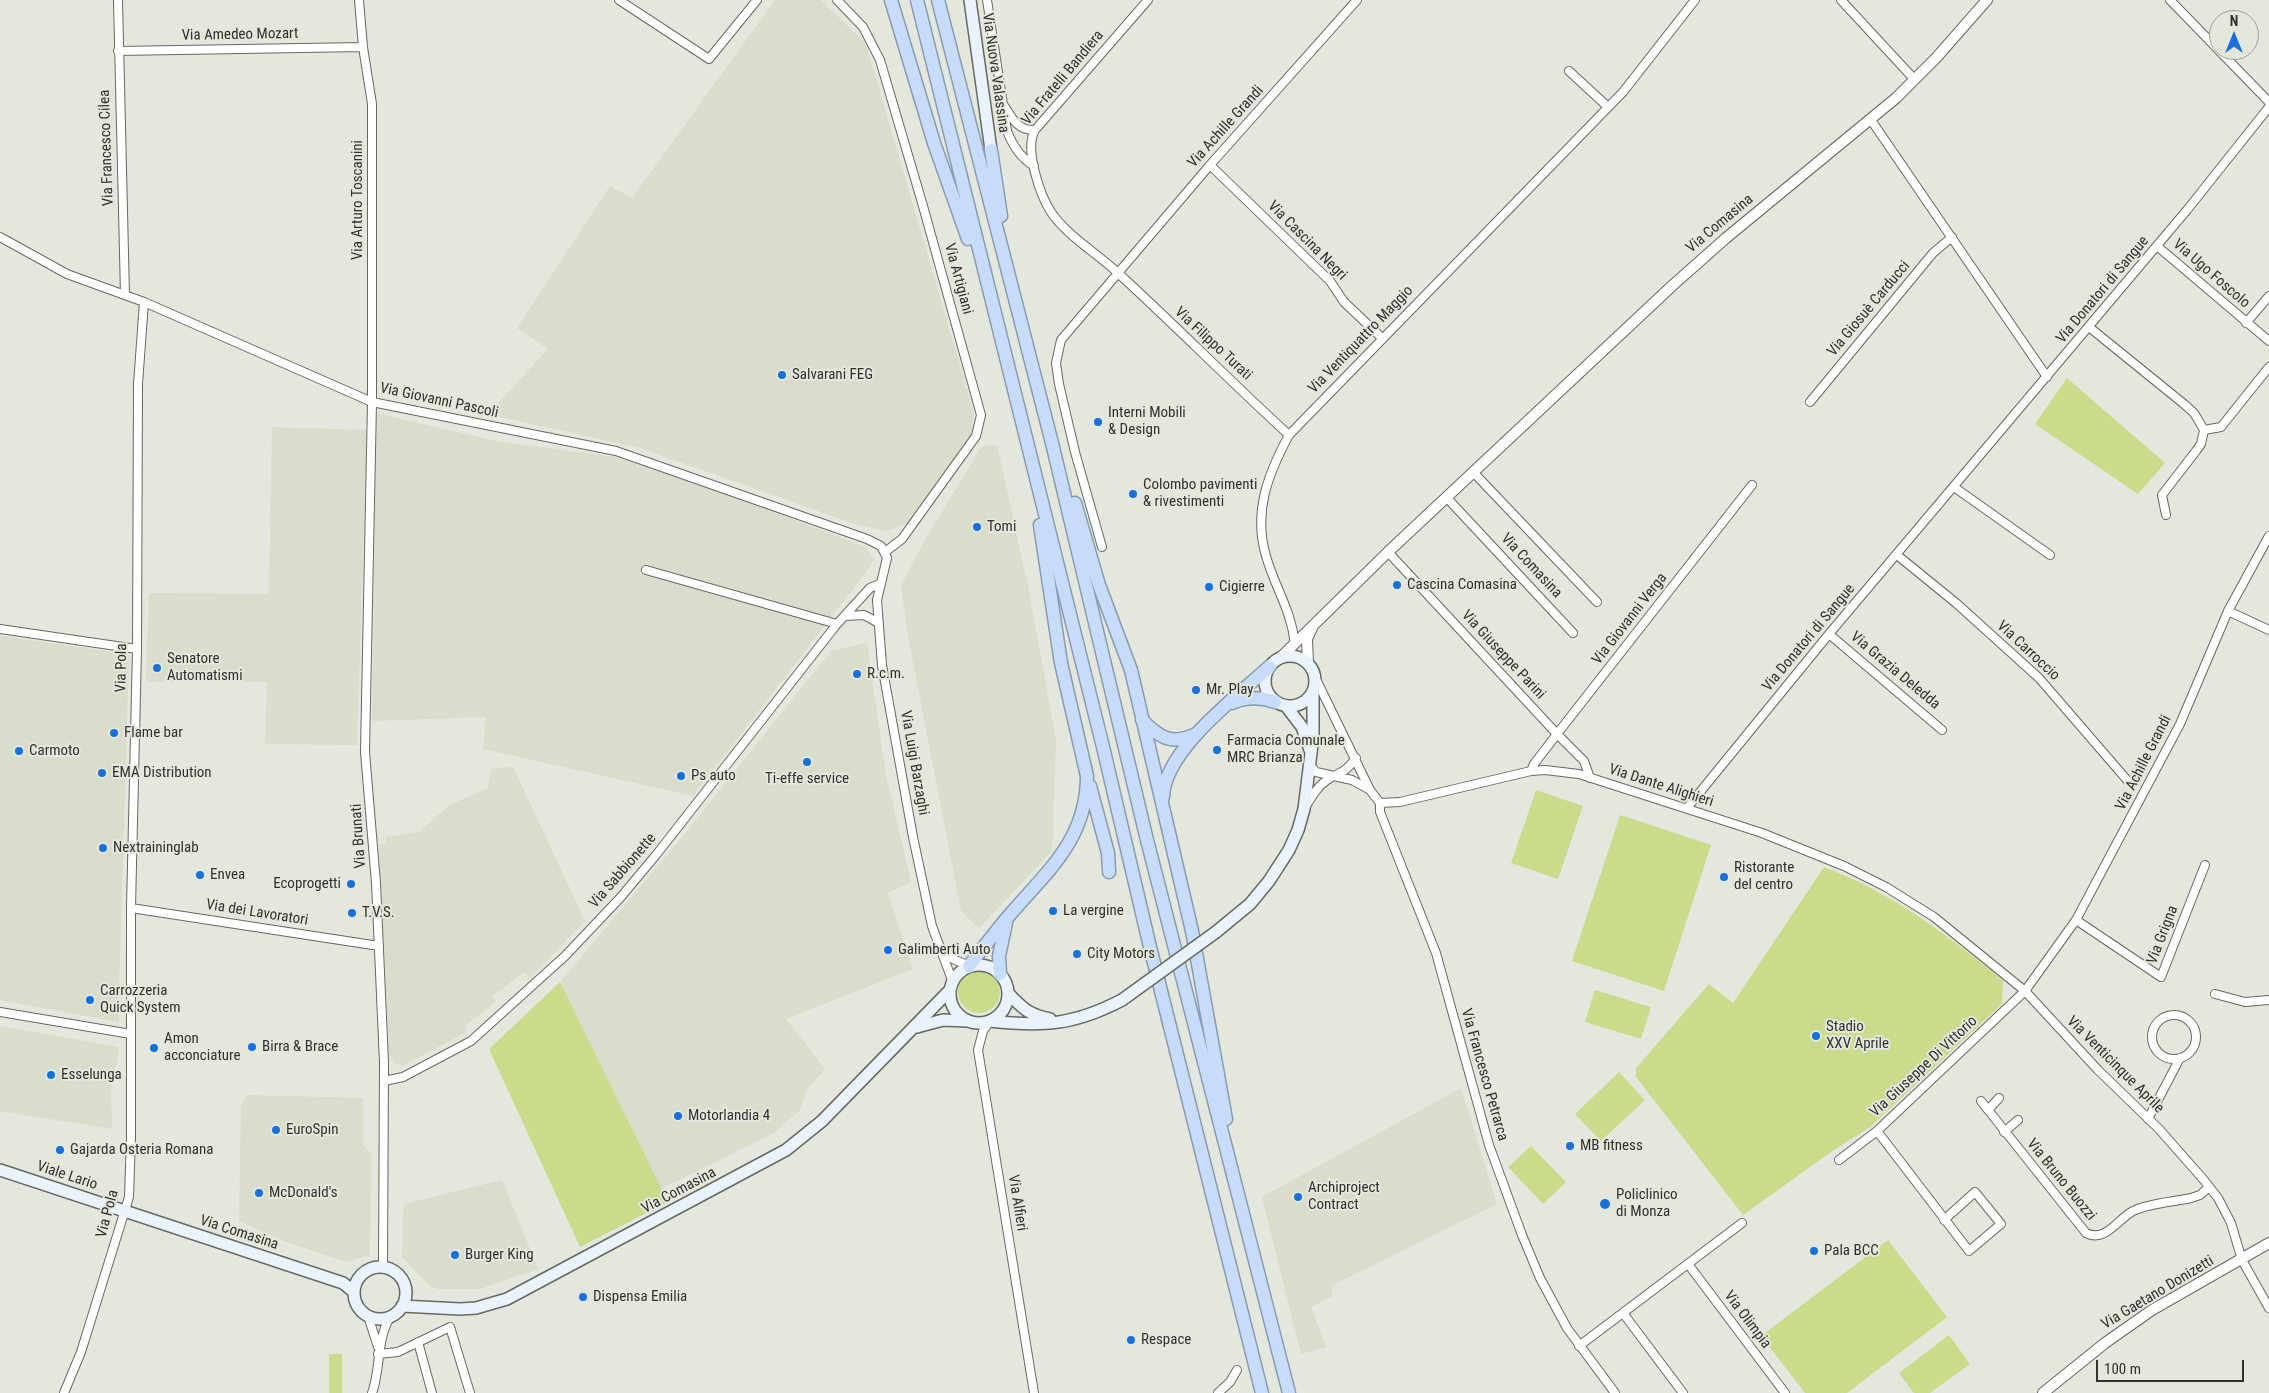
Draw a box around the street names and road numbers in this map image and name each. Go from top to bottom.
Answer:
street label: Via Nuova Valassina [978,12,1012,134]
street label: Via Amedeo Mozart [181,25,299,45]
street label: Via Fratelli Bandiera [1018,27,1108,129]
street label: Via Achille Grandi [1184,82,1268,172]
street label: Via Francesco Cilea [96,89,118,207]
street label: Via Arturo Toscanini [349,140,367,260]
street label: Via Comasina [1683,191,1757,257]
street label: Via Cascina Negri [1264,198,1350,284]
street label: Via Donatori di Sangue [2053,233,2153,347]
street label: Via Ugo Foscolo [2169,236,2253,312]
street label: Via Artigiani [940,242,976,316]
street label: Via Giosuè Carducci [1824,258,1914,360]
street label: Via Ventiquattro Maggio [1305,282,1417,398]
street label: Via Filippo Turati [1170,303,1256,385]
street label: Via Giovanni Pascoli [378,380,500,422]
street label: Via Comasina [1497,530,1565,602]
street label: Via Giovanni Verga [1589,570,1671,668]
street label: Via Donatori di Sangue [1759,581,1859,695]
street label: Via Giuseppe Parini [1457,607,1549,703]
street label: Via Carroccio [1993,617,2063,685]
street label: Via Grazia Deledda [1846,628,1944,714]
street label: Via Pola [113,643,131,693]
street label: Via Luigi Barzaghi [896,709,932,817]
street label: Via Achille Grandi [2112,712,2176,814]
street label: Via Dante Alighieri [1606,761,1716,811]
street label: Via Brunati [348,803,370,869]
street label: Via Sabbionette [586,830,660,912]
street label: Via dei Lavoratori [205,896,309,930]
street label: Via Grigna [2144,903,2182,967]
street label: Via Francesco Petrarca [1457,1007,1511,1143]
street label: Via Giuseppe Di Vittorio [1867,1013,1981,1121]
street label: Via Venticinque Aprile [2063,1013,2167,1117]
street label: Via Bruno Buozzi [2022,1135,2100,1225]
street label: Viale Lario [34,1158,100,1194]
street label: Via Comasina [639,1164,719,1218]
street label: Via Alfieri [1004,1173,1030,1233]
street label: Via Pola [93,1188,123,1240]
street label: Via Comasina [197,1212,281,1254]
street label: Via Gaetano Donizetti [2098,1252,2218,1334]
street label: Via Olimpia [1719,1288,1775,1352]

